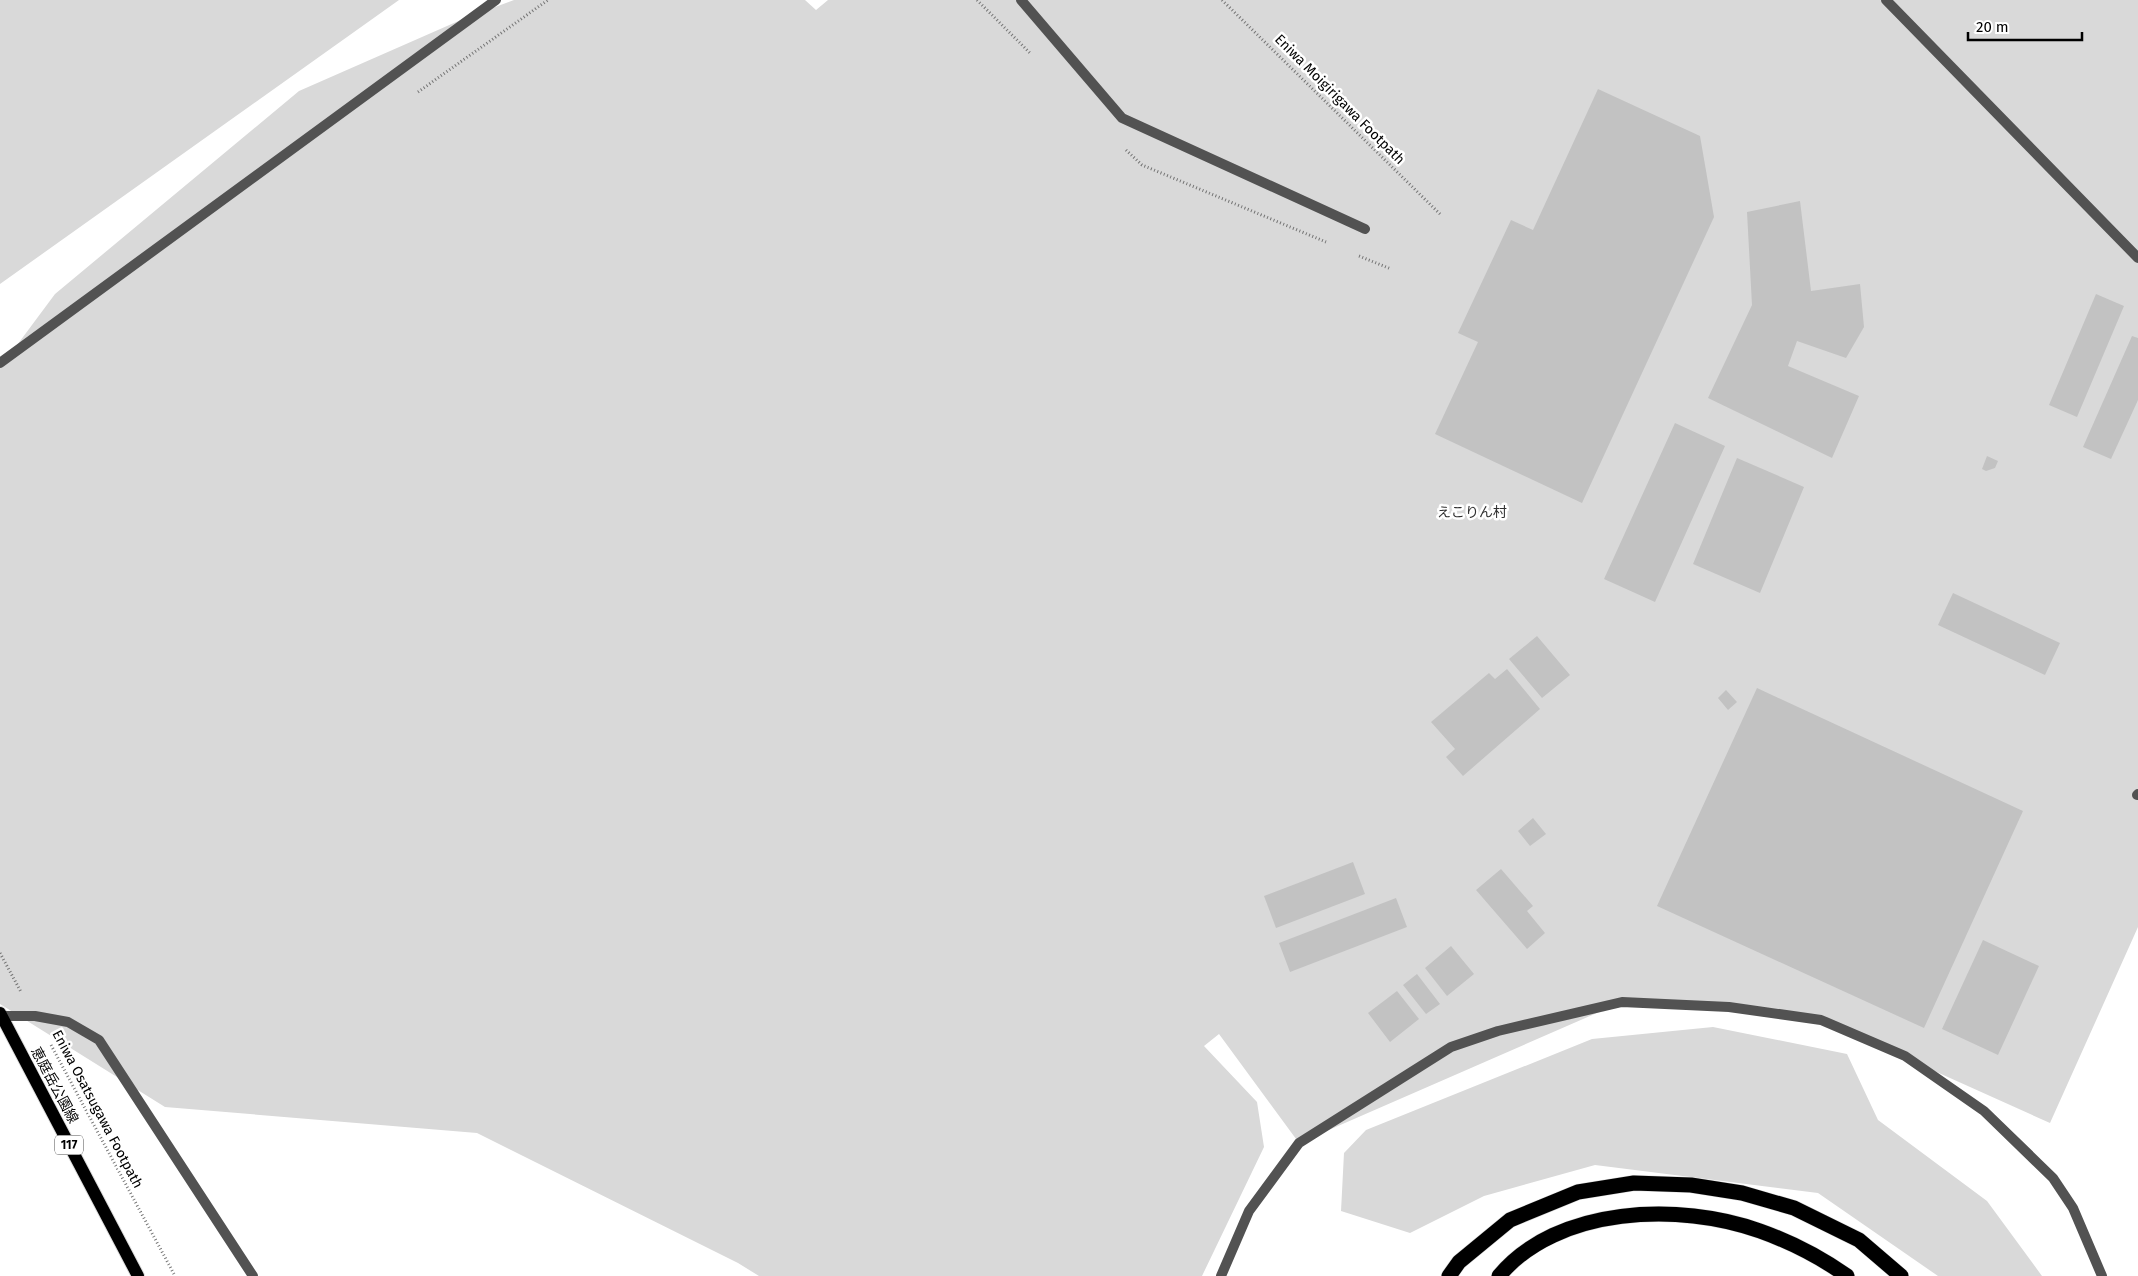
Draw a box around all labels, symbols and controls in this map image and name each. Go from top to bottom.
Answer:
scale bar [1968,10,2082,42]
text: 20 m [1976,18,2009,36]
street label: Eniwa Moigirigawa Footpath [1271,31,1408,168]
park label: えこりん村 [1437,504,1507,521]
street label: Eniwa Osatsugawa Footpath [49,1027,147,1191]
street label: 恵庭岳公園線 [27,1044,82,1126]
road number: 117 [55,1136,83,1154]

